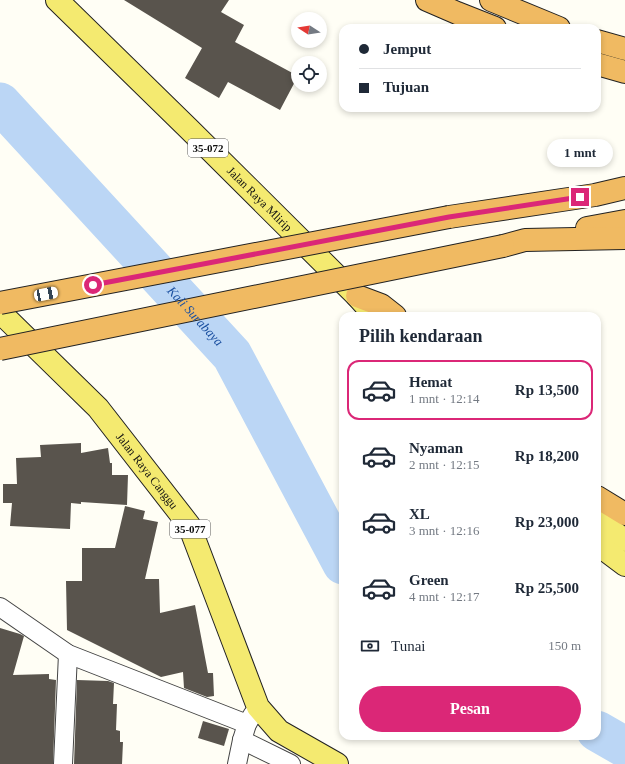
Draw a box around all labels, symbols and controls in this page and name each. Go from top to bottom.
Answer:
north arrow [291,12,327,48]
map controls [291,12,327,92]
text: Jemput [383,41,431,57]
button: locate [291,56,327,92]
text: Tujuan [383,79,429,95]
road number: 35-072 [188,139,228,157]
callout: 1 mnt [547,139,613,167]
text: 1 mnt [564,145,596,160]
street label: Jalan Raya Mlirip [224,164,295,234]
route end [571,188,589,206]
route start [84,276,102,294]
water label: Kali Surabaya [164,282,227,349]
car [33,286,59,302]
text: Pilih kendaraan [359,326,483,346]
icon: car [361,372,397,408]
text: Hemat [409,374,452,390]
text: Rp 13,500 [515,382,579,398]
text: 1 mnt · 12:14 [409,391,479,406]
street label: Jalan Raya Canggu [113,430,181,512]
icon: car [361,438,397,474]
text: Nyaman [409,440,463,456]
text: Rp 18,200 [515,448,579,464]
text: 2 mnt · 12:15 [409,457,479,472]
icon: car [361,504,397,540]
text: XL [409,506,430,522]
text: Rp 23,000 [515,514,579,530]
road number: 35-077 [170,520,210,538]
text: 3 mnt · 12:16 [409,523,479,538]
icon: car [361,570,397,606]
text: Green [409,572,449,588]
text: Rp 25,500 [515,580,579,596]
text: 4 mnt · 12:17 [409,589,479,604]
icon: cash [359,635,381,657]
text: Tunai [391,638,425,654]
text: 150 m [548,638,581,653]
button: Pesan [359,686,581,732]

